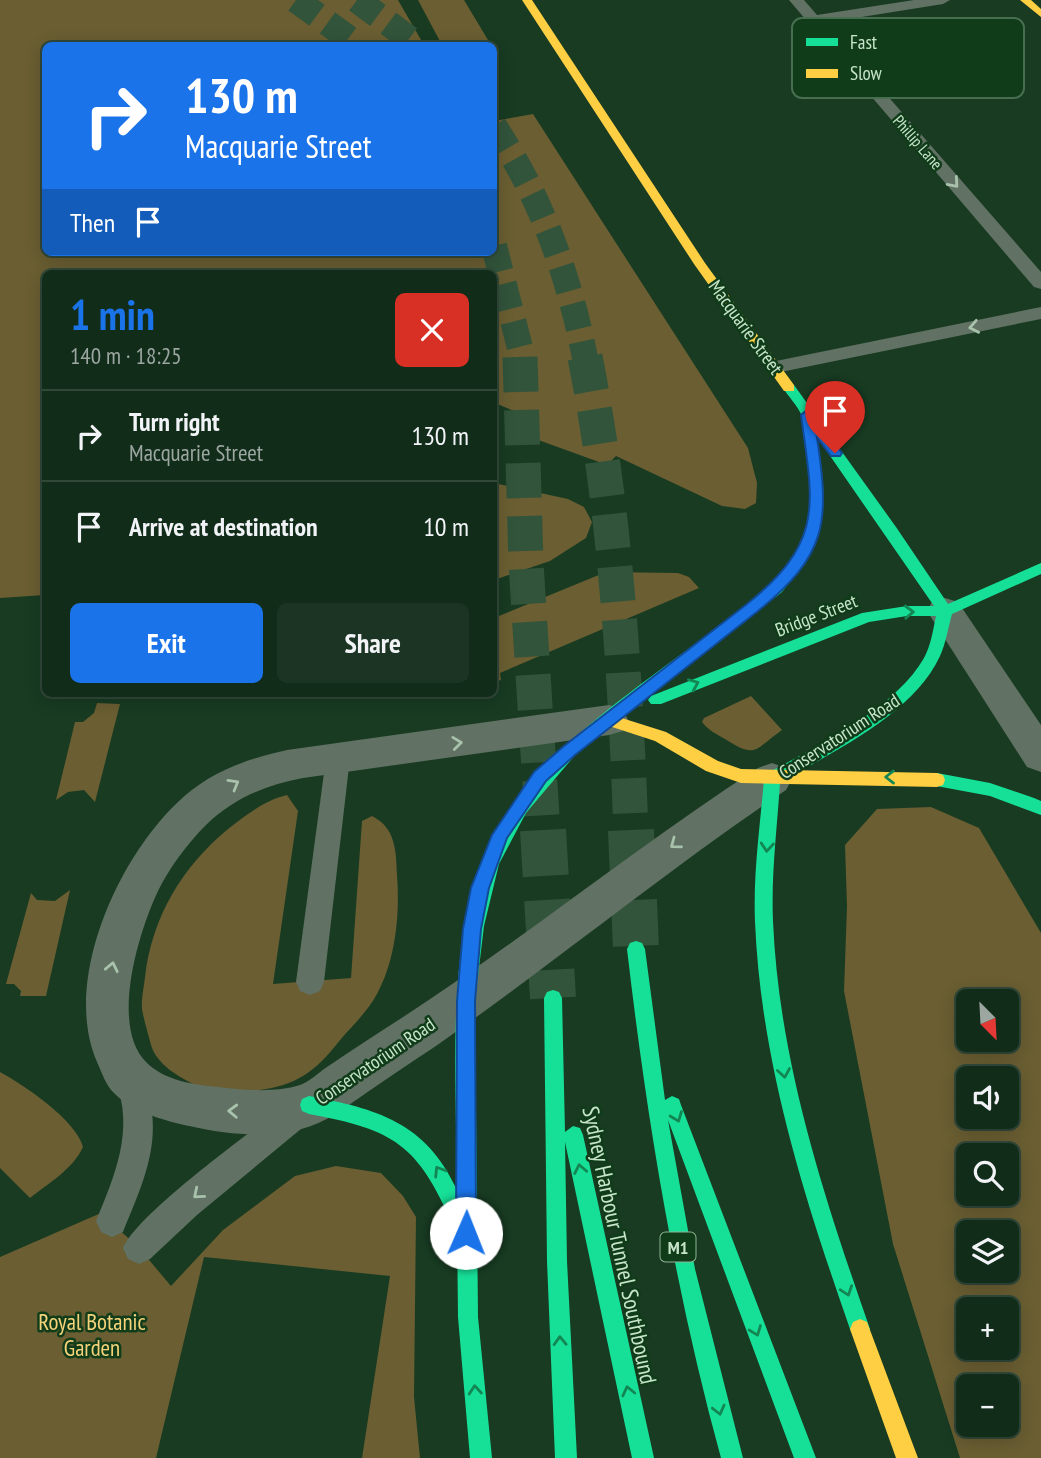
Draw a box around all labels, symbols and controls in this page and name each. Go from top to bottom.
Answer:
legend [792,18,1024,98]
text: Fast [850,30,878,54]
text: Slow [850,61,883,85]
text: 130 m [185,63,298,127]
icon: right [70,70,161,161]
street label: Phillip Lane [889,111,947,173]
text: Macquarie Street [185,125,372,167]
one-way arrow [946,175,958,188]
icon: arrive [129,203,167,241]
text: Then [70,206,115,239]
street label: Macquarie Street [704,275,789,379]
text: 1 min [70,287,155,342]
button: close [395,293,469,367]
one-way arrow [968,319,980,334]
text: 140 m · 18:25 [70,341,182,370]
pin [805,381,865,453]
icon: arrive [816,392,854,430]
text: Turn right [129,405,220,438]
icon: right [70,417,108,455]
text: 130 m [411,419,469,452]
text: Macquarie Street [129,438,263,467]
icon: arrive [70,508,108,546]
text: Arrive at destination [129,510,318,543]
text: 10 m [423,510,469,543]
street label: Bridge Street [772,588,861,642]
button: Exit [70,603,263,683]
button: Share [277,603,469,683]
one-way arrow [903,604,914,619]
one-way arrow [688,679,700,693]
street label: Conservatorium Road [774,688,904,784]
one-way arrow [451,735,463,750]
one-way arrow [884,770,895,785]
one-way arrow [227,779,240,792]
one-way arrow [670,836,683,849]
one-way arrow [760,842,775,853]
one-way arrow [104,961,119,973]
north arrow [956,989,1018,1052]
map controls [956,989,1019,1437]
street label: Conservatorium Road [311,1012,439,1110]
button: sound [956,1066,1019,1129]
one-way arrow [776,1067,791,1079]
one-way arrow [228,1103,239,1118]
street label: Sydney Harbour Tunnel Southbound [576,1103,664,1387]
one-way arrow [669,1111,683,1123]
button: search [956,1143,1019,1206]
one-way arrow [573,1163,588,1175]
one-way arrow [435,1166,448,1179]
one-way arrow [194,1186,207,1198]
position arrow [429,1196,503,1270]
button: layers [956,1220,1019,1283]
road number: M1 [660,1232,696,1262]
one-way arrow [839,1284,853,1297]
button: + [956,1297,1019,1360]
park label: Royal Botanic Garden [38,1307,146,1362]
one-way arrow [747,1324,761,1336]
one-way arrow [552,1335,568,1346]
button: − [956,1374,1019,1437]
one-way arrow [468,1384,483,1395]
one-way arrow [621,1385,636,1397]
one-way arrow [711,1404,725,1416]

